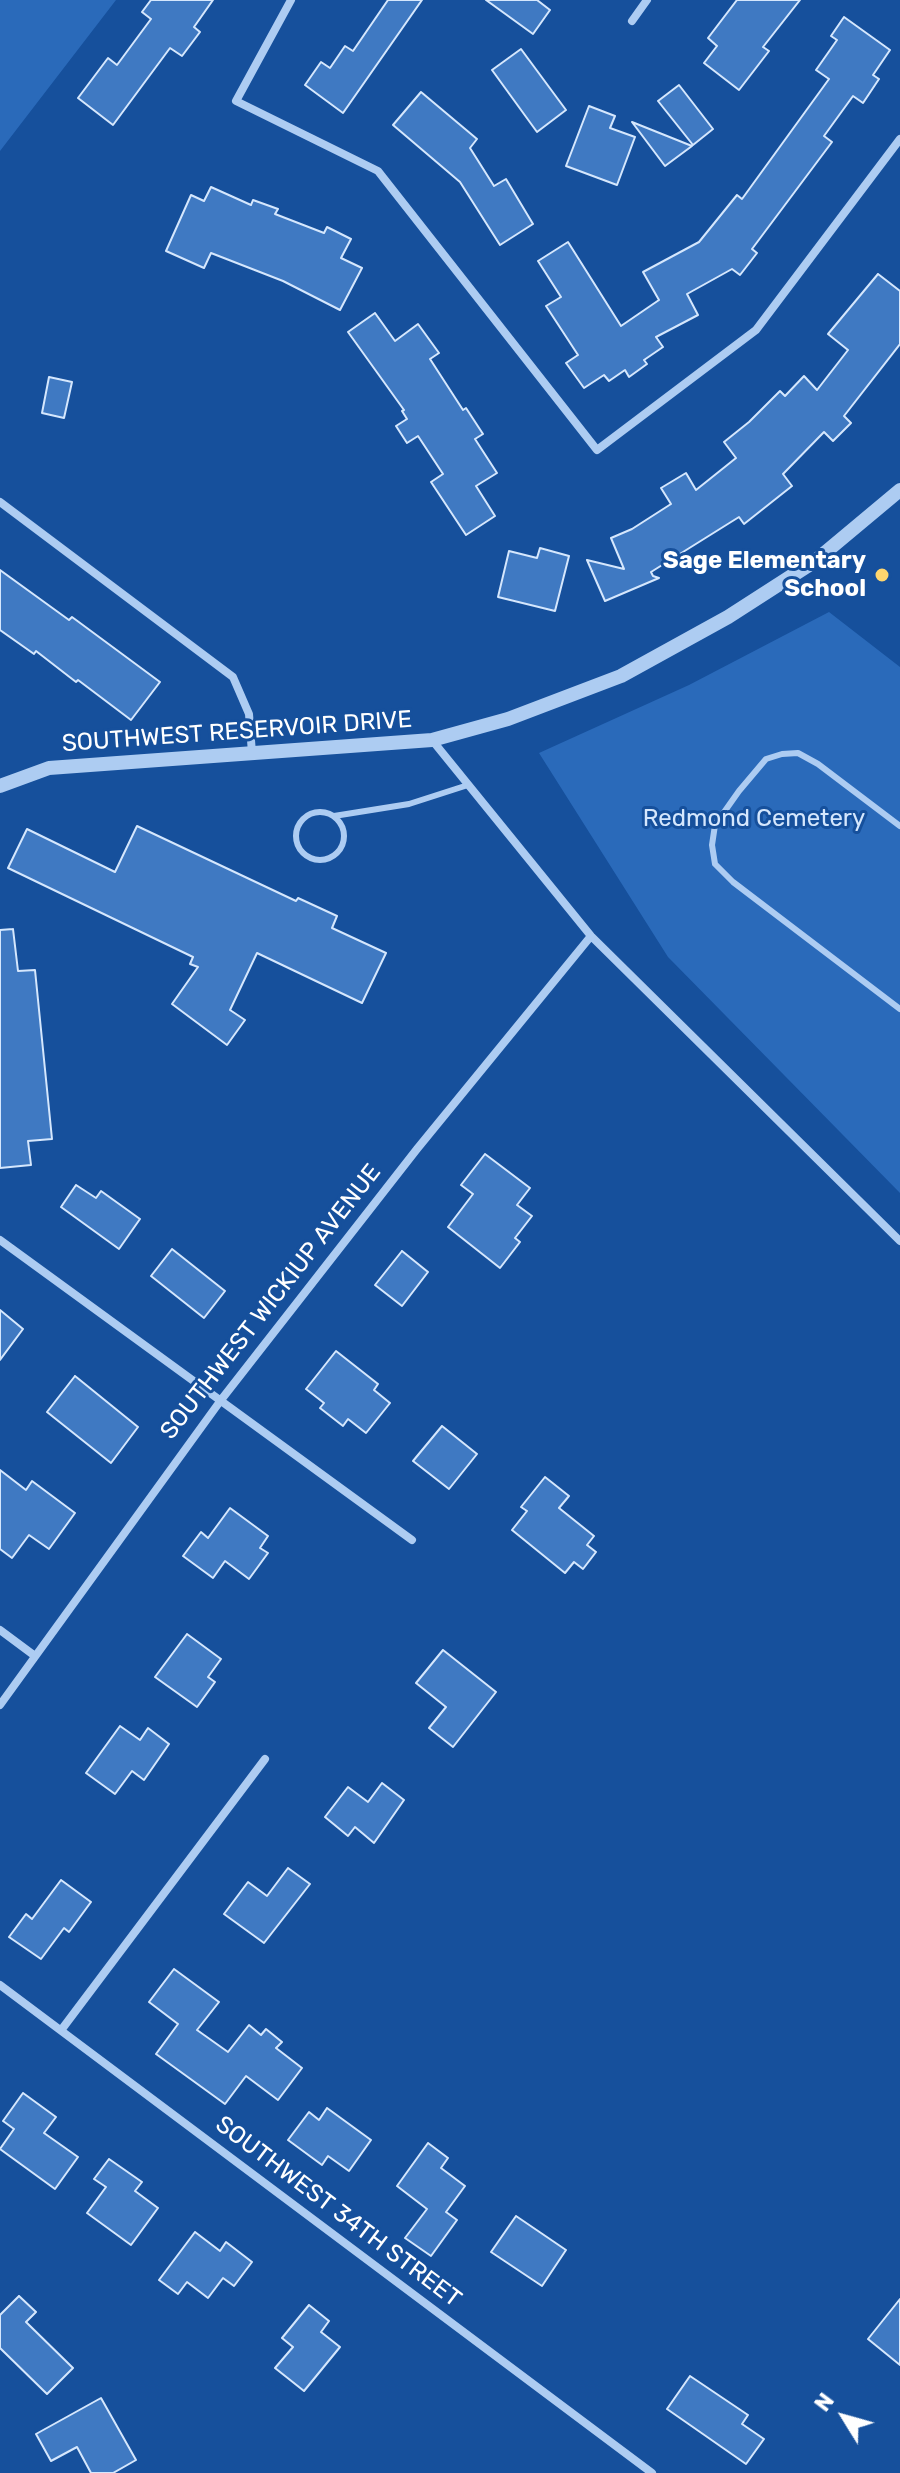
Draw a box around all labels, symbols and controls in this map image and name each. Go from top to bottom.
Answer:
place label: Sage Elementary School [663,547,866,603]
marker: Sage Elementary School [873,566,891,584]
street label: SOUTHWEST RESERVOIR DRIVE [61,705,413,759]
park label: Redmond Cemetery [643,805,865,833]
street label: SOUTHWEST WICKIUP AVENUE [155,1159,387,1445]
street label: SOUTHWEST 34TH STREET [209,2110,467,2314]
north arrow [804,2377,884,2457]
text: N [809,2388,840,2417]

